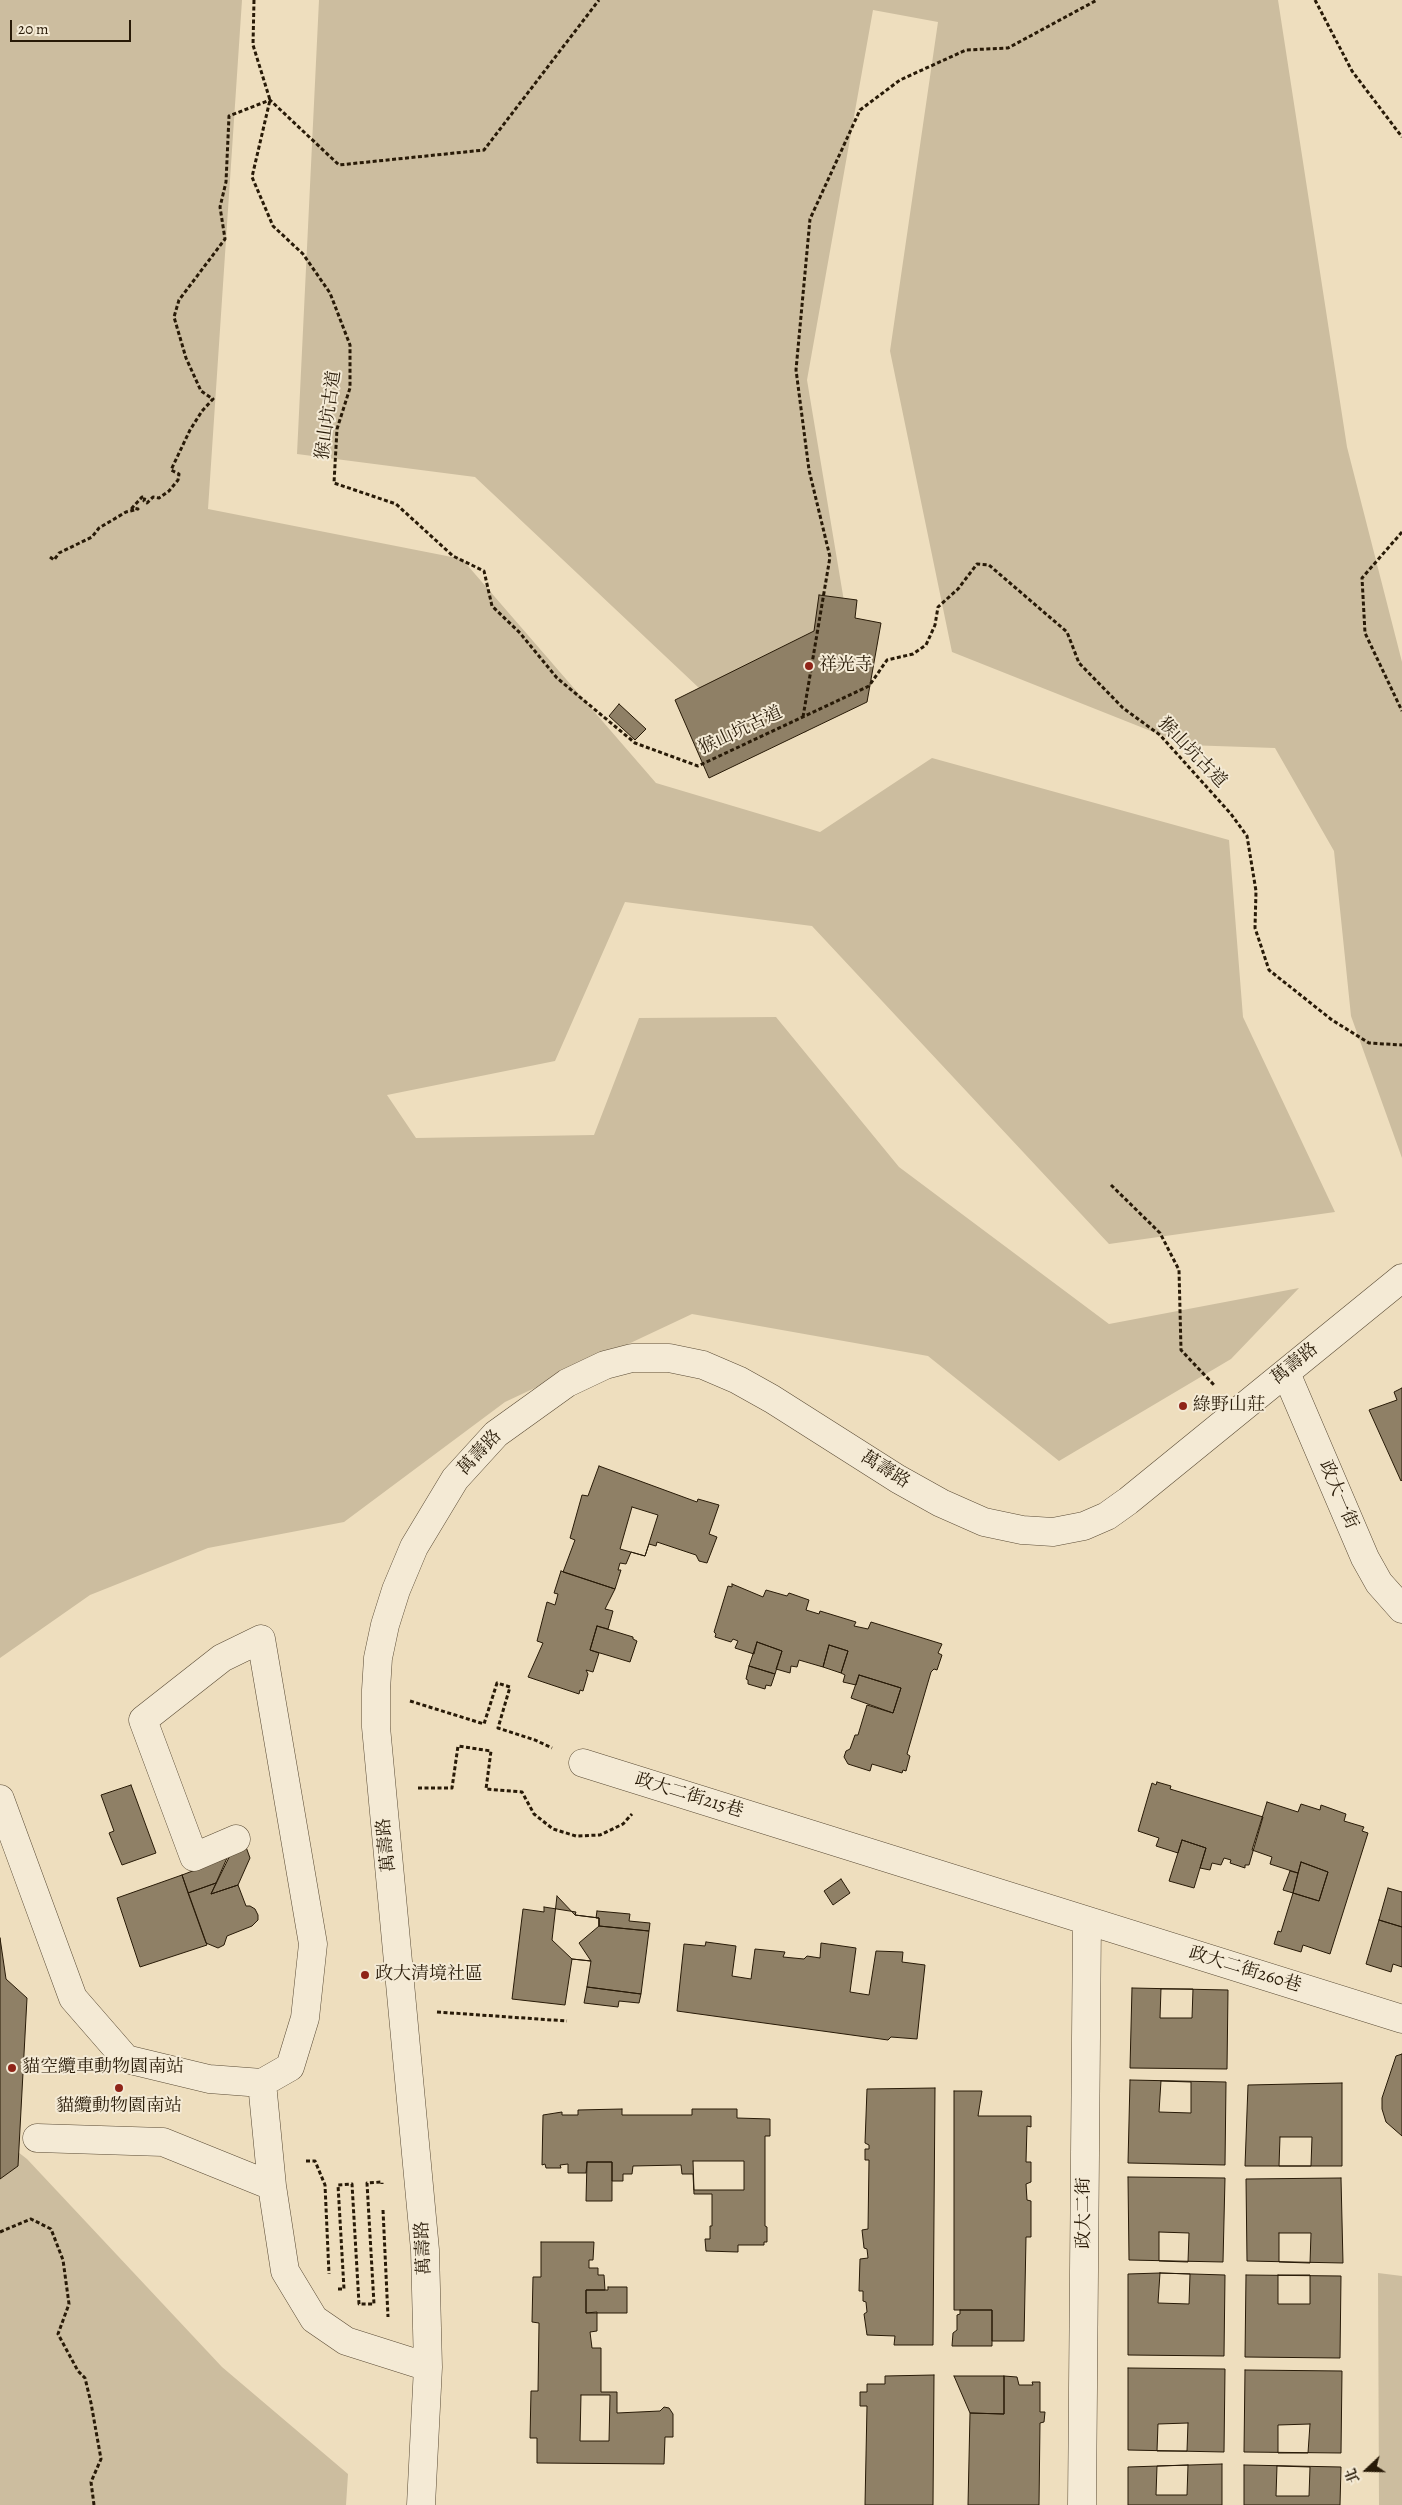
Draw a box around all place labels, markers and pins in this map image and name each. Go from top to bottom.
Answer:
place label: 祥光寺 [819,655,873,677]
marker: 祥光寺 [803,660,815,672]
place label: 綠野山莊 [1193,1395,1265,1417]
marker: 綠野山莊 [1177,1400,1189,1412]
place label: 政大清境社區 [375,1964,483,1986]
marker: 政大清境社區 [359,1969,371,1981]
place label: 貓空纜車動物園南站 [22,2057,184,2079]
marker: 貓空纜車動物園南站 [6,2062,18,2074]
marker: 貓纜動物園南站 [113,2082,125,2094]
place label: 貓纜動物園南站 [56,2096,182,2118]

